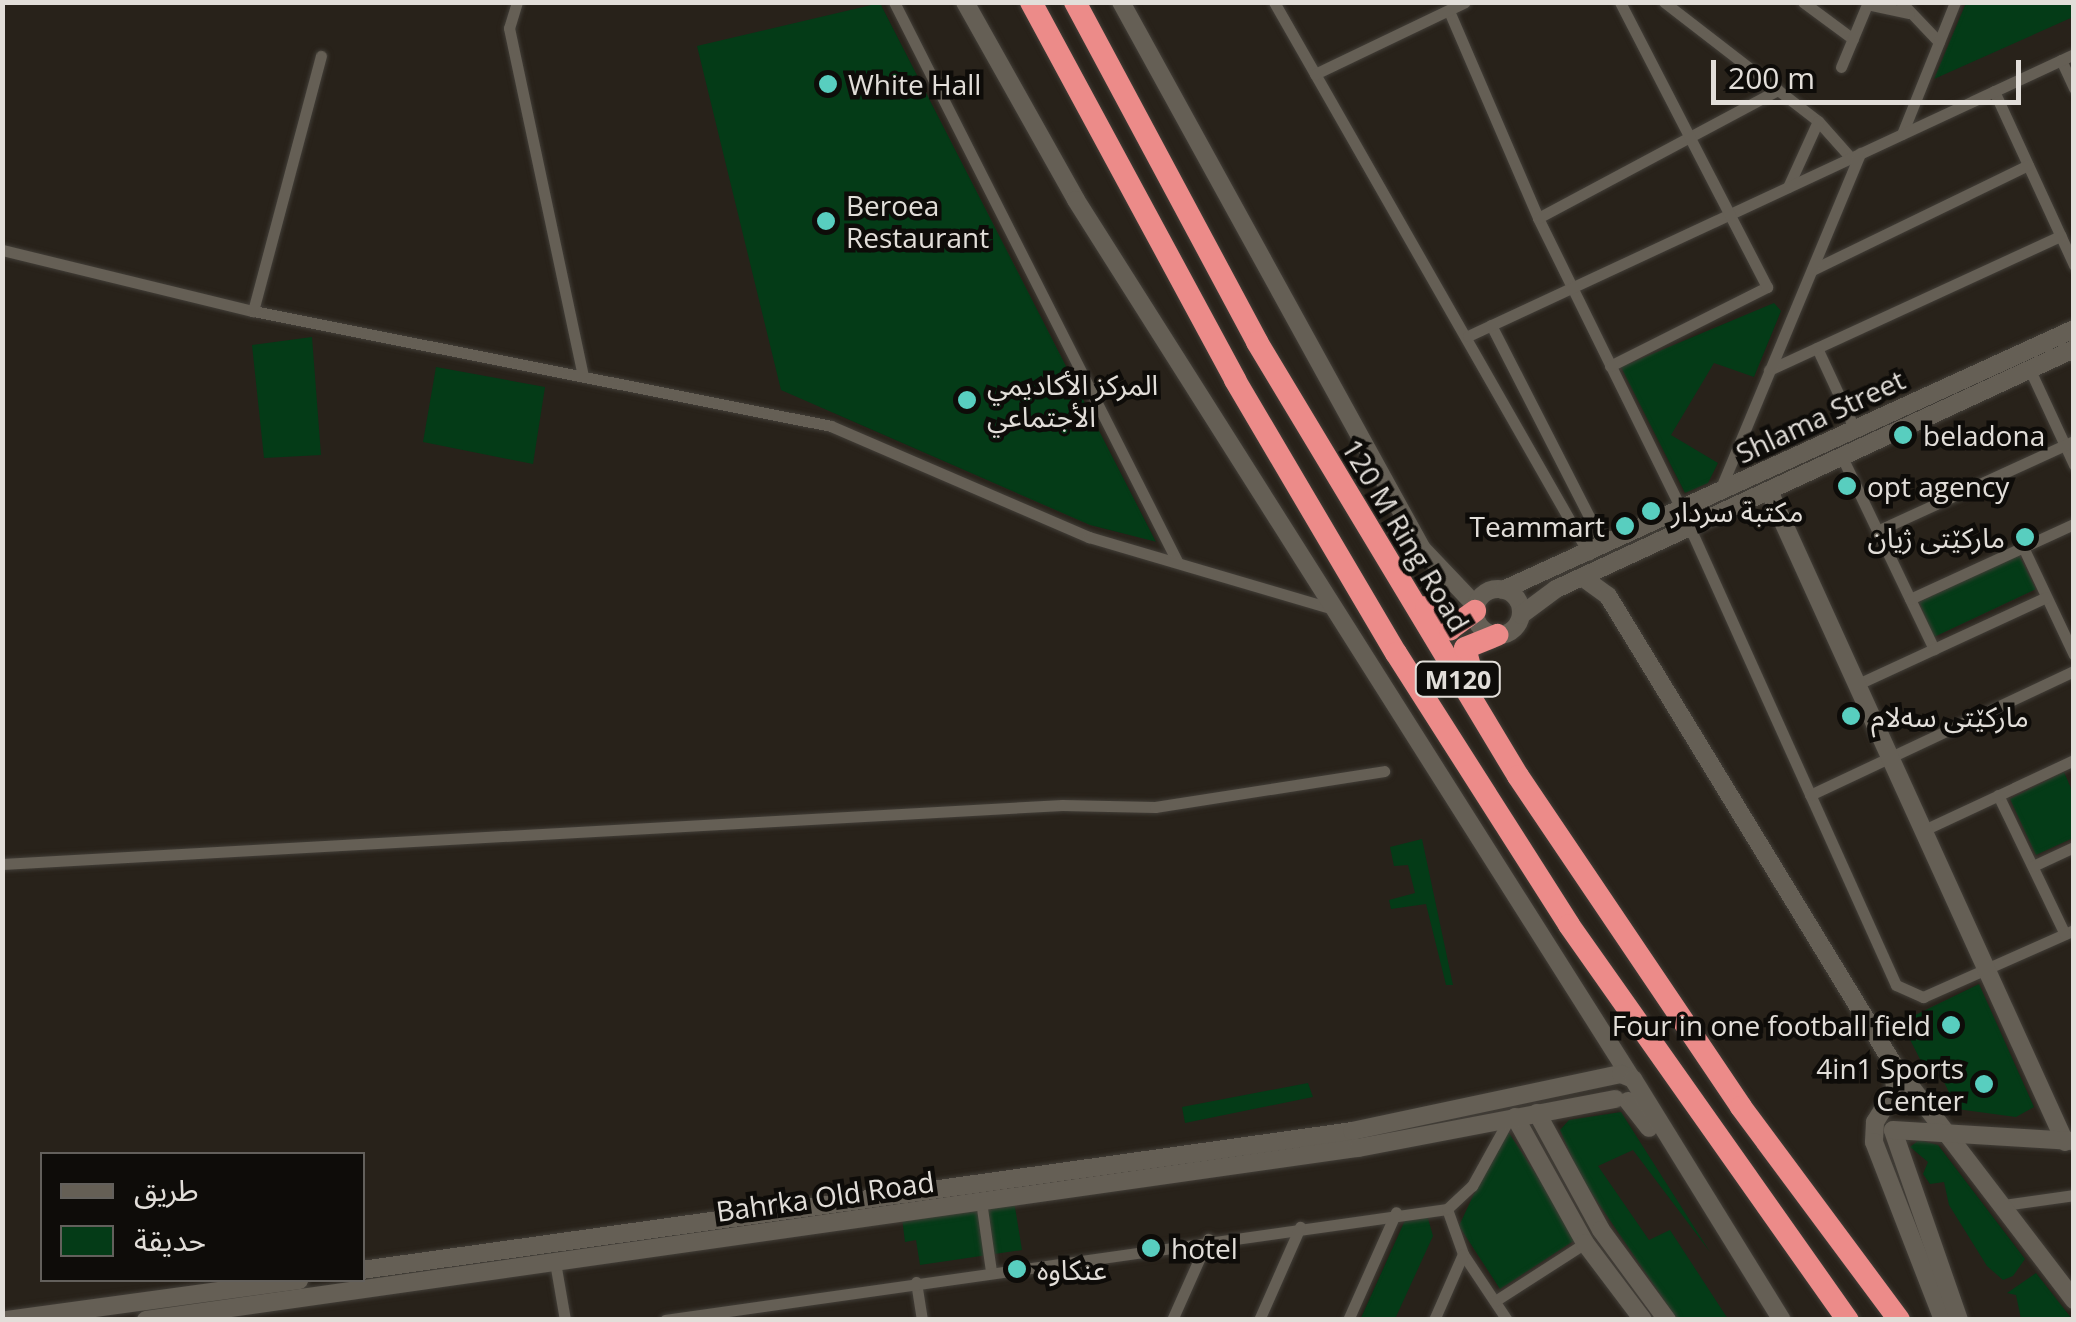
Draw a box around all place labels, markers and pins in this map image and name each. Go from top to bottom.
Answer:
place label: White Hall [848,67,981,101]
marker: White Hall [817,73,839,95]
place label: Beroea Restaurant [846,188,989,254]
marker: Beroea Restaurant [815,210,837,232]
place label: المركز الأكاديمي الأجتماعي [987,367,1158,433]
marker: المركز الأكاديمي الأجتماعي [956,389,978,411]
place label: beladona [1923,418,2045,452]
marker: beladona [1892,424,1914,446]
place label: opt agency [1867,469,2009,503]
marker: opt agency [1836,475,1858,497]
place label: مكتبة سردار [1671,494,1803,528]
marker: مكتبة سردار [1640,500,1662,522]
place label: Teammart [1469,509,1605,543]
marker: Teammart [1614,515,1636,537]
place label: مارکێتی ژیان [1868,520,2005,554]
marker: مارکێتی ژیان [2014,526,2036,548]
place label: مارکێتی سەلام [1871,699,2029,733]
marker: مارکێتی سەلام [1840,705,1862,727]
place label: Four in one football field [1612,1008,1931,1042]
marker: Four in one football field [1940,1014,1962,1036]
place label: 4in1 Sports Center [1816,1051,1964,1117]
marker: 4in1 Sports Center [1973,1073,1995,1095]
place label: hotel [1171,1231,1238,1265]
marker: hotel [1140,1237,1162,1259]
place label: عنكاوه [1037,1252,1107,1286]
marker: عنكاوه [1006,1258,1028,1280]

